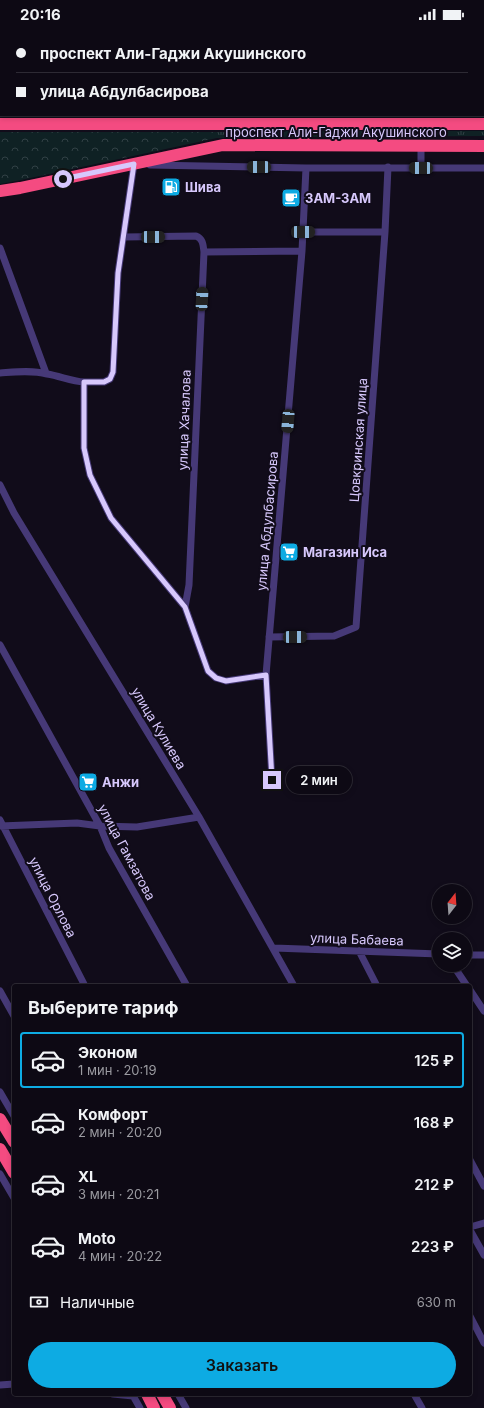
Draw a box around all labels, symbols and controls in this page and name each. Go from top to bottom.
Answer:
text: 20:16 [20,5,61,24]
text: проспект Али-Гаджи Акушинского [40,44,306,63]
text: улица Абдулбасирова [40,82,209,101]
street label: проспект Али-Гаджи Акушинского [225,124,447,140]
car [247,161,271,173]
car [409,162,433,174]
route start [54,170,72,188]
fuel station icon: Шива [160,176,182,198]
place label: Шива [185,179,221,195]
cafe icon: ЗАМ-ЗАМ [280,187,302,209]
place label: ЗАМ-ЗАМ [305,190,371,206]
car [291,226,315,238]
car [141,231,165,243]
car [195,287,209,311]
street label: улица Хачалова [174,369,194,471]
street label: Цовкринская улица [346,377,370,503]
car [281,409,295,433]
street label: улица Абдулбасирова [253,450,281,592]
supermarket icon: Магазин Иса [278,541,300,563]
place label: Магазин Иса [303,544,387,560]
car [283,631,307,643]
street label: улица Кулиева [128,684,190,772]
callout: 2 мин [286,766,352,794]
supermarket icon: Анжи [77,771,99,793]
route end [263,771,281,789]
text: 2 мин [300,772,338,788]
place label: Анжи [102,774,139,790]
street label: улица Гамзатова [95,801,159,903]
street label: улица Орлова [26,854,80,940]
north arrow [432,884,472,924]
map controls [432,884,472,972]
street label: улица Бабаева [310,929,404,949]
button: layers [432,932,472,972]
text: Выберите тариф [28,997,179,1018]
icon: car [30,1042,66,1078]
text: Эконом [78,1043,137,1062]
text: 125 ₽ [414,1051,454,1070]
text: 1 мин · 20:19 [78,1062,157,1078]
icon: car [30,1104,66,1140]
text: Комфорт [78,1105,148,1124]
text: 168 ₽ [414,1113,454,1132]
text: 2 мин · 20:20 [78,1124,162,1140]
icon: car [30,1166,66,1202]
text: XL [78,1167,98,1186]
text: 212 ₽ [414,1175,454,1194]
text: 3 мин · 20:21 [78,1186,159,1202]
icon: car [30,1228,66,1264]
text: Moto [78,1229,116,1248]
text: 223 ₽ [411,1237,454,1256]
text: 4 мин · 20:22 [78,1248,162,1264]
icon: cash [28,1291,50,1313]
text: Наличные [60,1293,134,1312]
text: 630 m [417,1294,456,1310]
button: Заказать [28,1342,456,1388]

